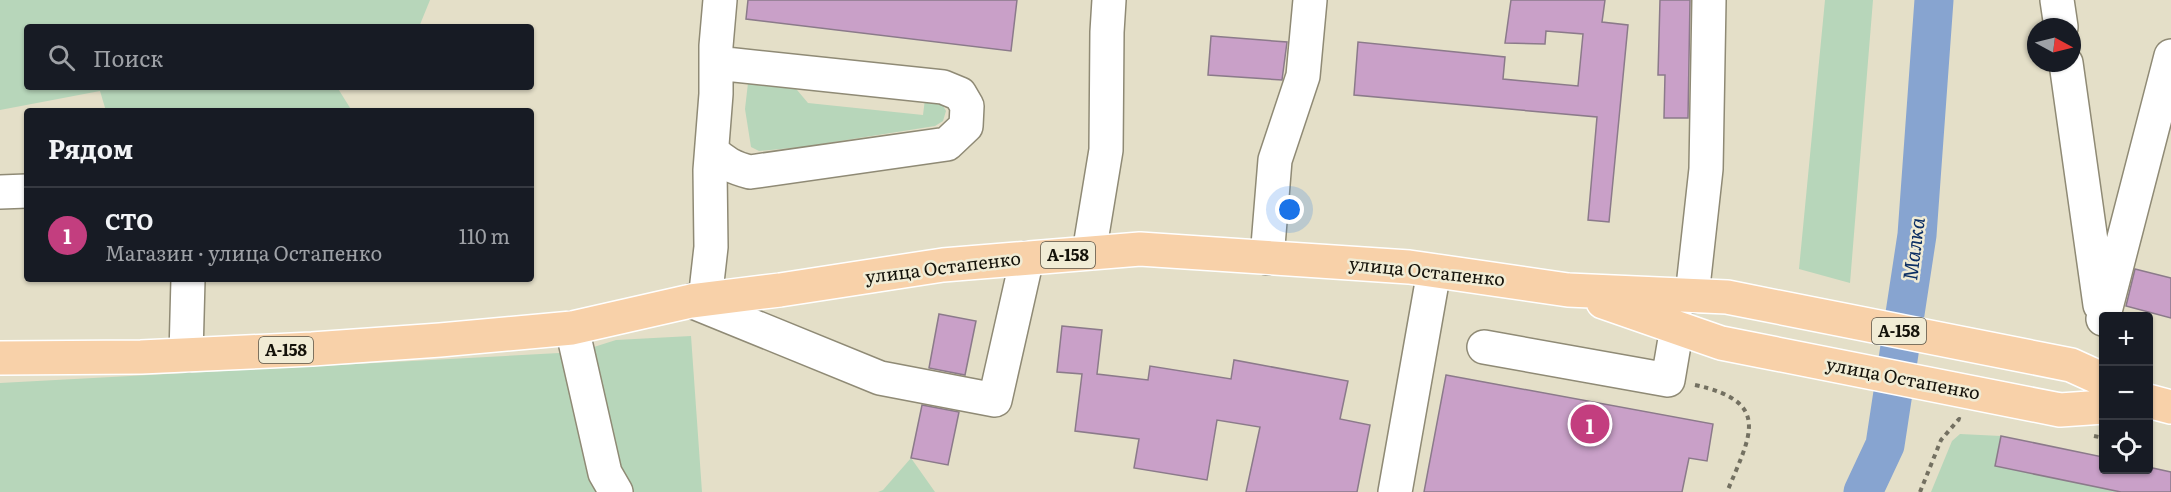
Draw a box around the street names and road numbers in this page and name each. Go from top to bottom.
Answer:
road number: А-158 [1041,242,1095,268]
street label: улица Остапенко [863,244,1022,289]
street label: улица Остапенко [1348,249,1506,292]
road number: А-158 [1872,318,1926,344]
road number: А-158 [259,337,313,363]
street label: улица Остапенко [1824,349,1983,406]

